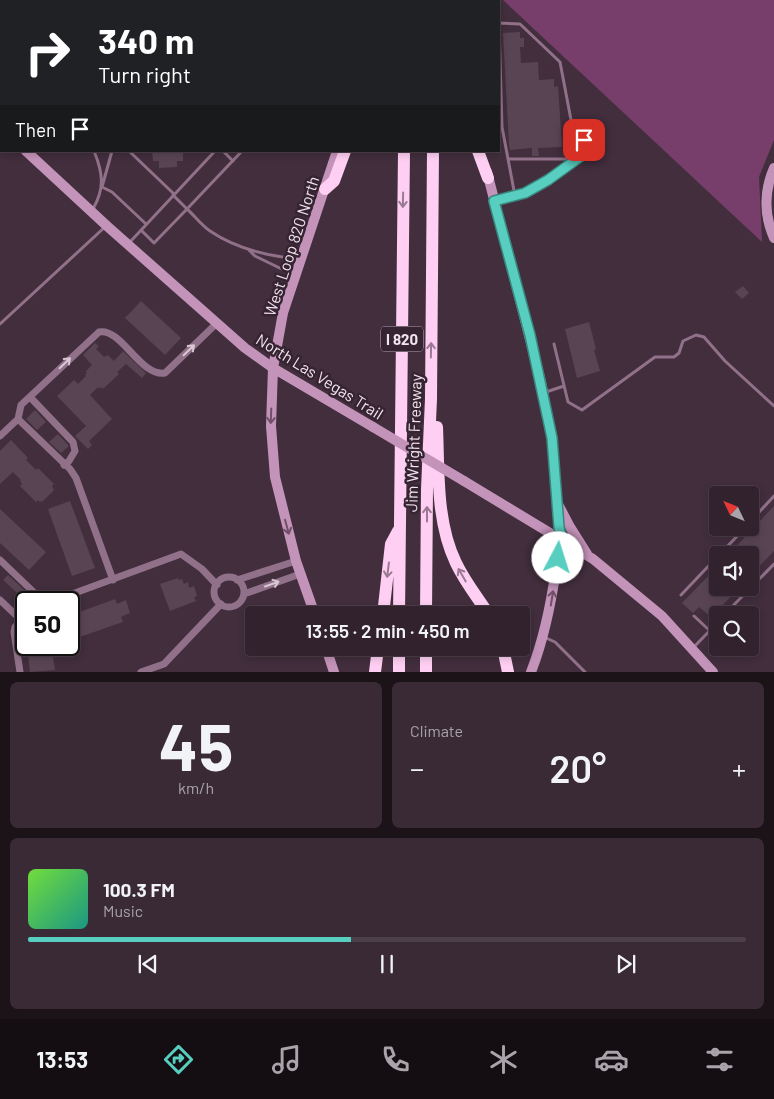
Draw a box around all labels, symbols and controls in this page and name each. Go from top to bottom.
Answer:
text: 340 m [98,19,194,61]
icon: right [15,20,80,85]
text: Turn right [98,61,191,87]
icon: arrive [66,115,94,143]
text: Then [15,118,56,141]
pin [563,119,605,161]
icon: arrive [570,126,598,154]
street label: West Loop 820 North [259,174,323,318]
one-way arrow [398,192,408,208]
road number: I 820 [381,326,423,352]
street label: North Las Vegas Trail [253,329,387,423]
one-way arrow [426,342,436,358]
one-way arrow [183,344,196,356]
one-way arrow [59,357,71,369]
street label: Jim Wright Freeway [401,373,425,512]
one-way arrow [267,408,276,424]
north arrow [709,486,759,536]
map controls [709,486,759,656]
one-way arrow [422,506,432,522]
one-way arrow [283,518,292,534]
position arrow [531,531,583,583]
button: sound [709,546,759,596]
one-way arrow [383,562,393,578]
one-way arrow [457,568,467,582]
one-way arrow [264,578,280,588]
speed limit sign: 50 [15,591,80,656]
one-way arrow [547,591,557,607]
button: search [709,606,759,656]
text: 13:55 · 2 min · 450 m [305,619,470,642]
text: 45 [159,706,233,784]
text: Climate [410,721,463,740]
text: 20° [550,745,606,791]
text: − [410,751,424,785]
text: + [732,751,746,785]
text: km/h [178,778,214,797]
text: 100.3 FM [103,878,175,901]
text: Music [103,901,143,920]
icon: previous [134,950,162,978]
icon: pause [373,950,401,978]
icon: next [612,950,640,978]
icon: directions [161,1042,196,1077]
icon: music [269,1042,304,1077]
icon: phone [378,1042,413,1077]
icon: climate [486,1042,521,1077]
icon: car [594,1042,629,1077]
icon: filters [702,1042,737,1077]
text: 13:53 [37,1046,88,1072]

